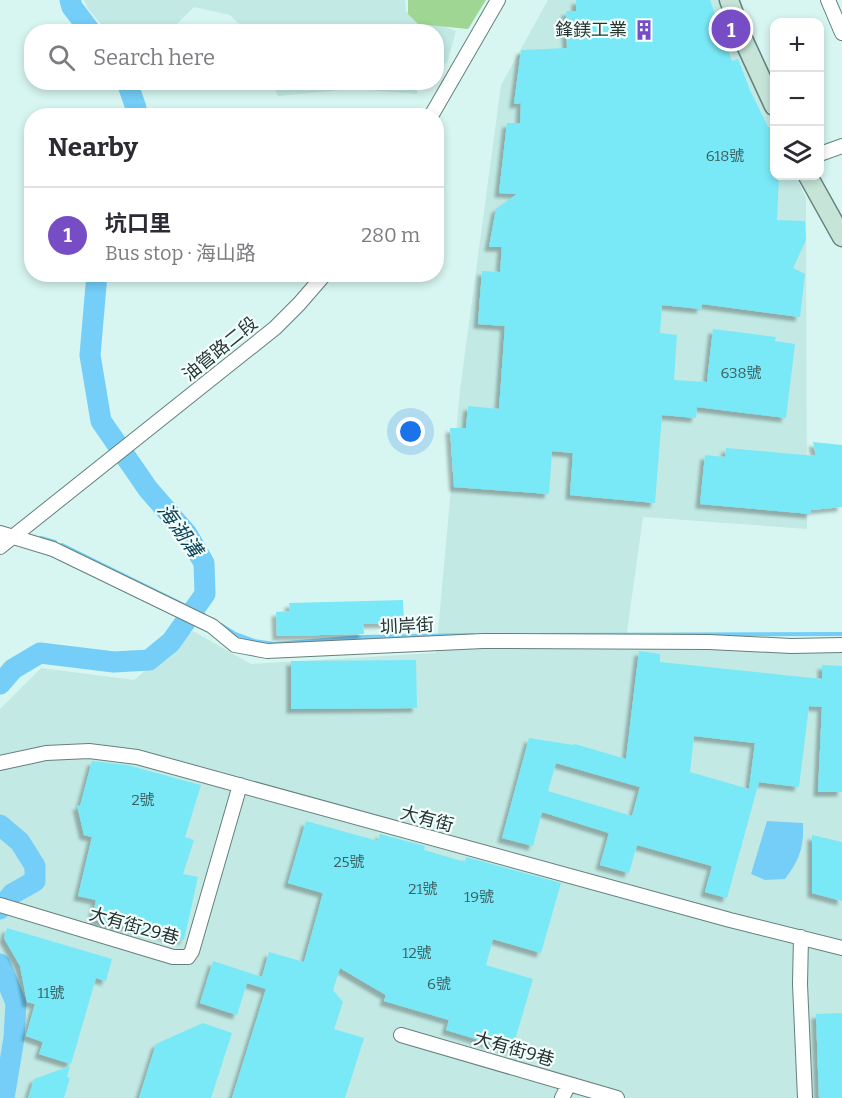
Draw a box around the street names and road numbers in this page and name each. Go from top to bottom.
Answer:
street label: 油管路二段 [178,312,262,386]
street label: 圳岸街 [379,614,435,638]
street label: 大有街 [398,801,456,837]
street label: 大有街29巷 [87,903,181,949]
street label: 大有街9巷 [471,1027,557,1071]

